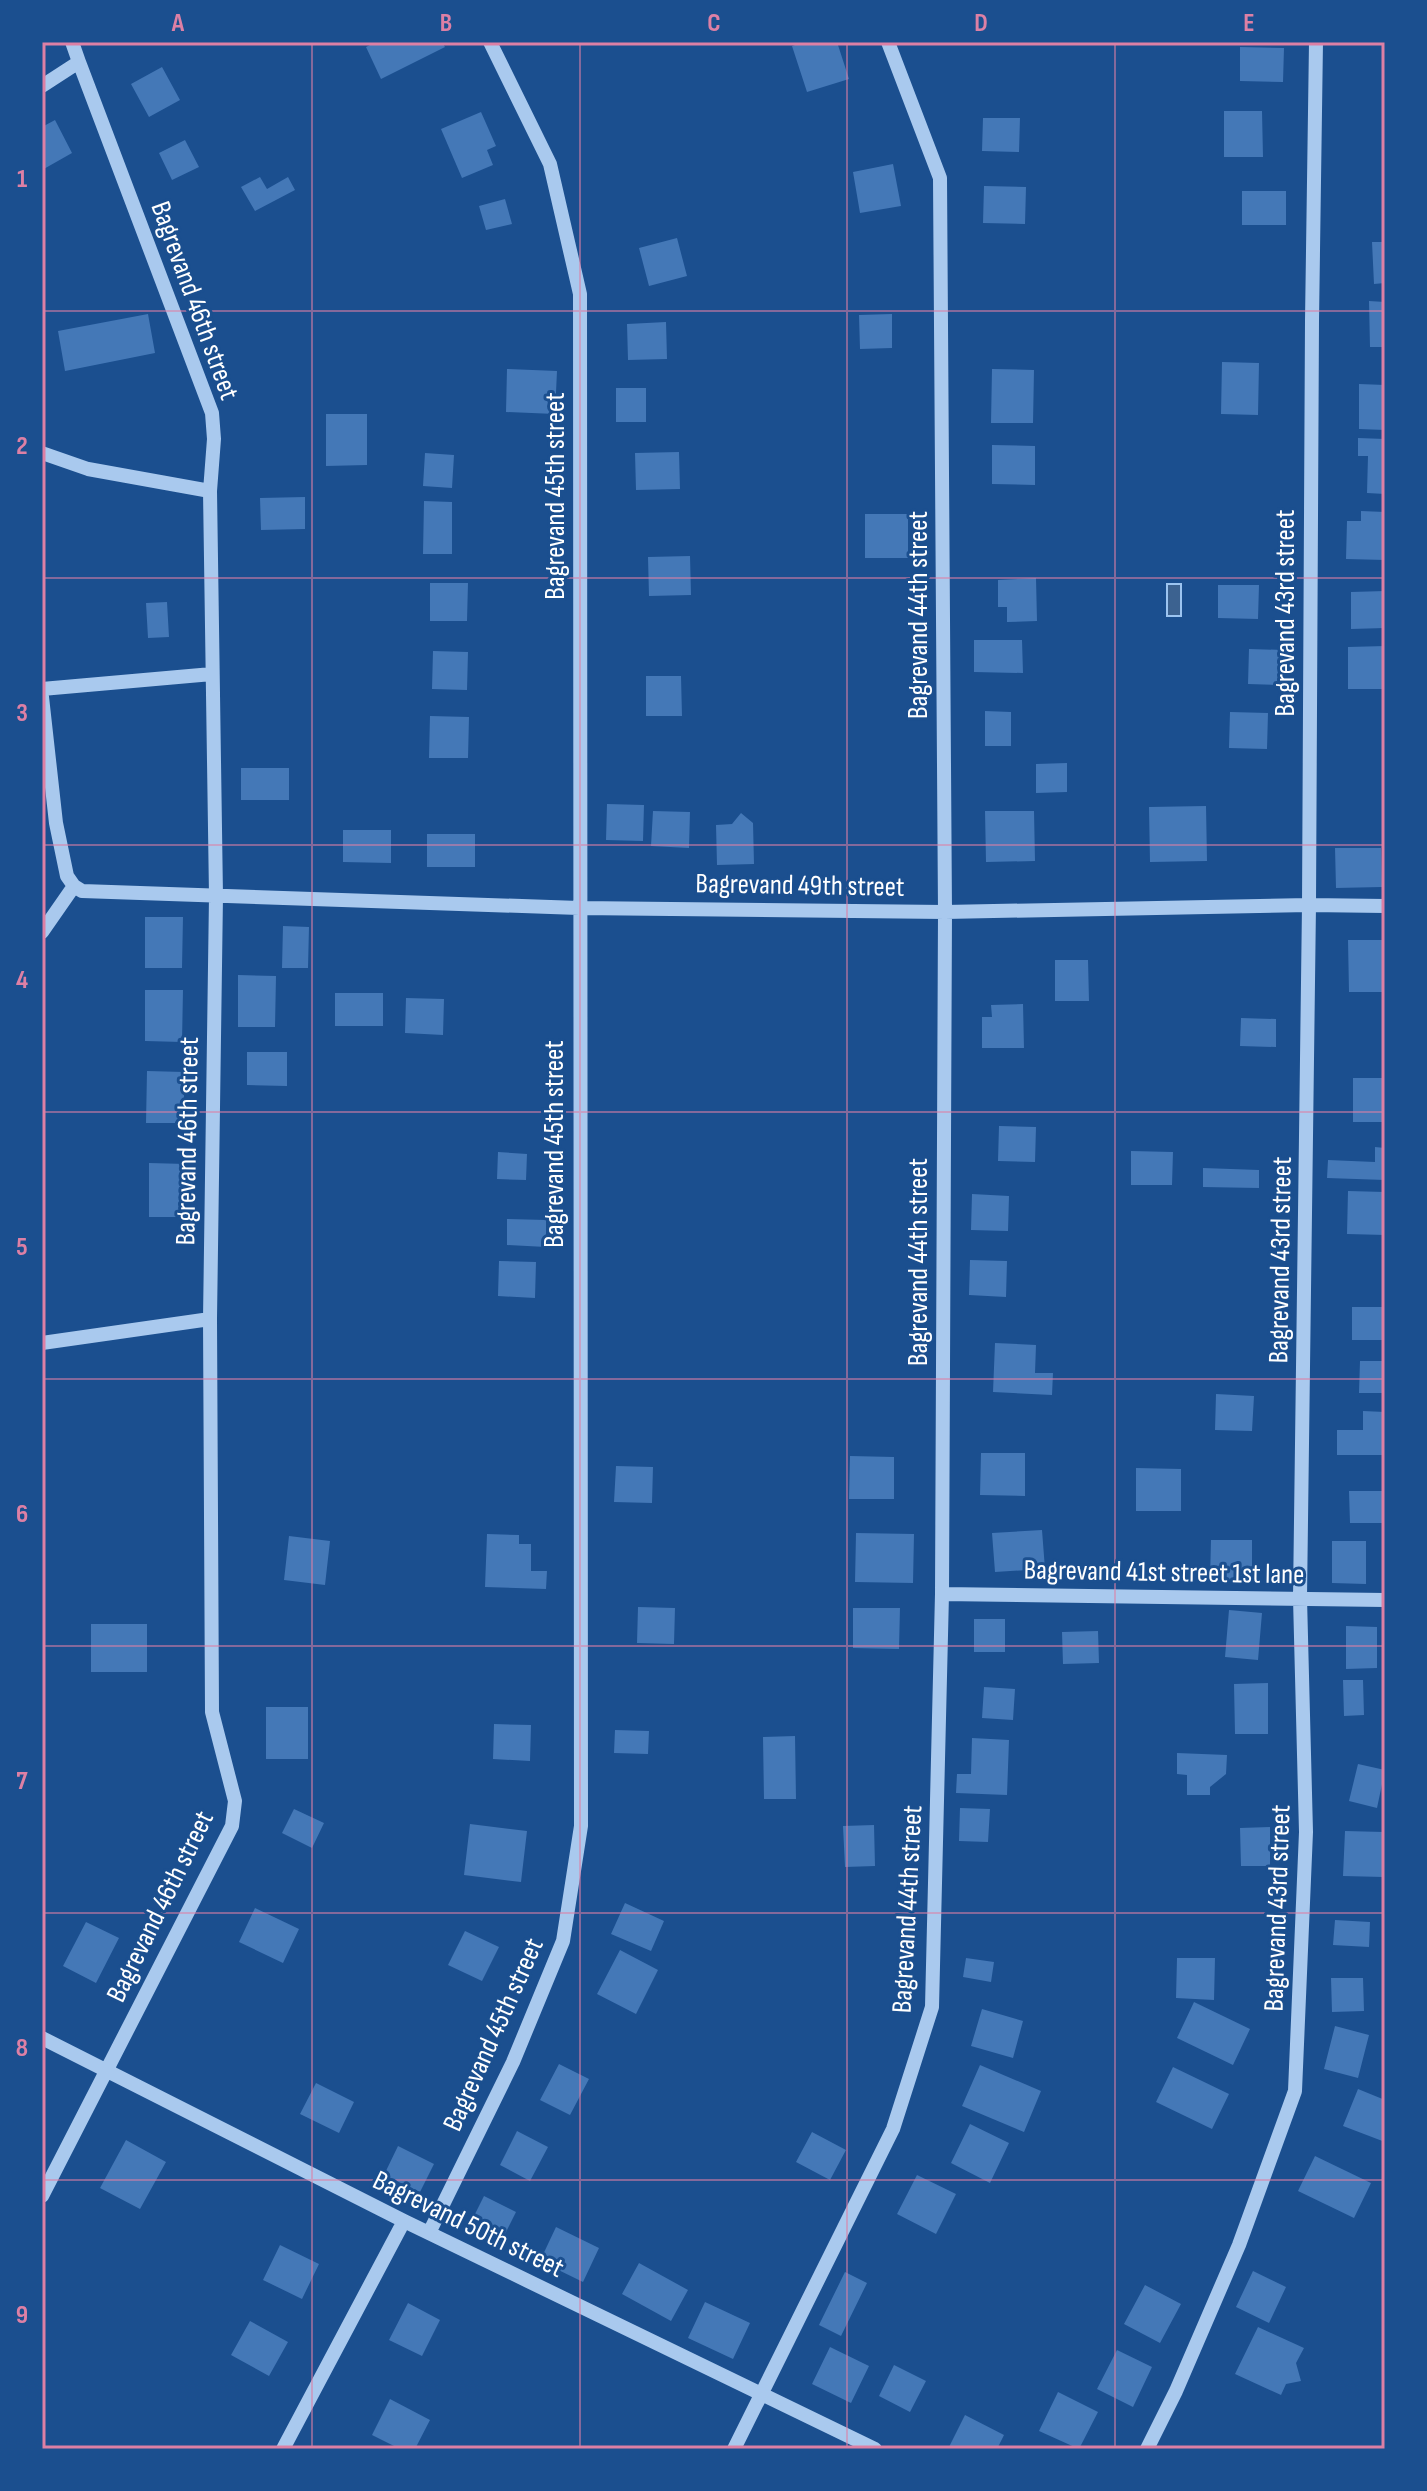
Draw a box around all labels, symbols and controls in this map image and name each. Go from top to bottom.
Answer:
text: A [171,8,185,39]
text: B [440,8,452,39]
text: C [707,8,721,39]
text: D [974,8,988,39]
text: E [1243,8,1255,39]
text: 1 [17,164,27,195]
street label: Bagrevand 46th street [143,197,246,404]
street label: Bagrevand 45th street [539,392,572,600]
text: 2 [16,431,28,462]
street label: Bagrevand 43rd street [1269,510,1302,716]
street label: Bagrevand 44th street [902,511,935,719]
text: 3 [16,698,28,729]
street label: Bagrevand 49th street [695,867,905,904]
text: 4 [16,965,28,996]
street label: Bagrevand 46th street [169,1036,206,1246]
street label: Bagrevand 45th street [538,1040,571,1248]
street label: Bagrevand 43rd street [1262,1156,1299,1364]
street label: Bagrevand 44th street [902,1158,935,1366]
text: 5 [16,1232,28,1263]
text: 6 [16,1499,28,1530]
street label: Bagrevand 41st street 1st lane [1023,1554,1305,1591]
text: 7 [16,1766,28,1797]
street label: Bagrevand 44th street [886,1804,929,2014]
street label: Bagrevand 43rd street [1257,1804,1298,2012]
street label: Bagrevand 46th street [100,1806,221,2008]
street label: Bagrevand 45th street [436,1933,551,2136]
text: 8 [16,2033,28,2064]
street label: Bagrevand 50th street [368,2164,569,2285]
text: 9 [16,2300,28,2331]

